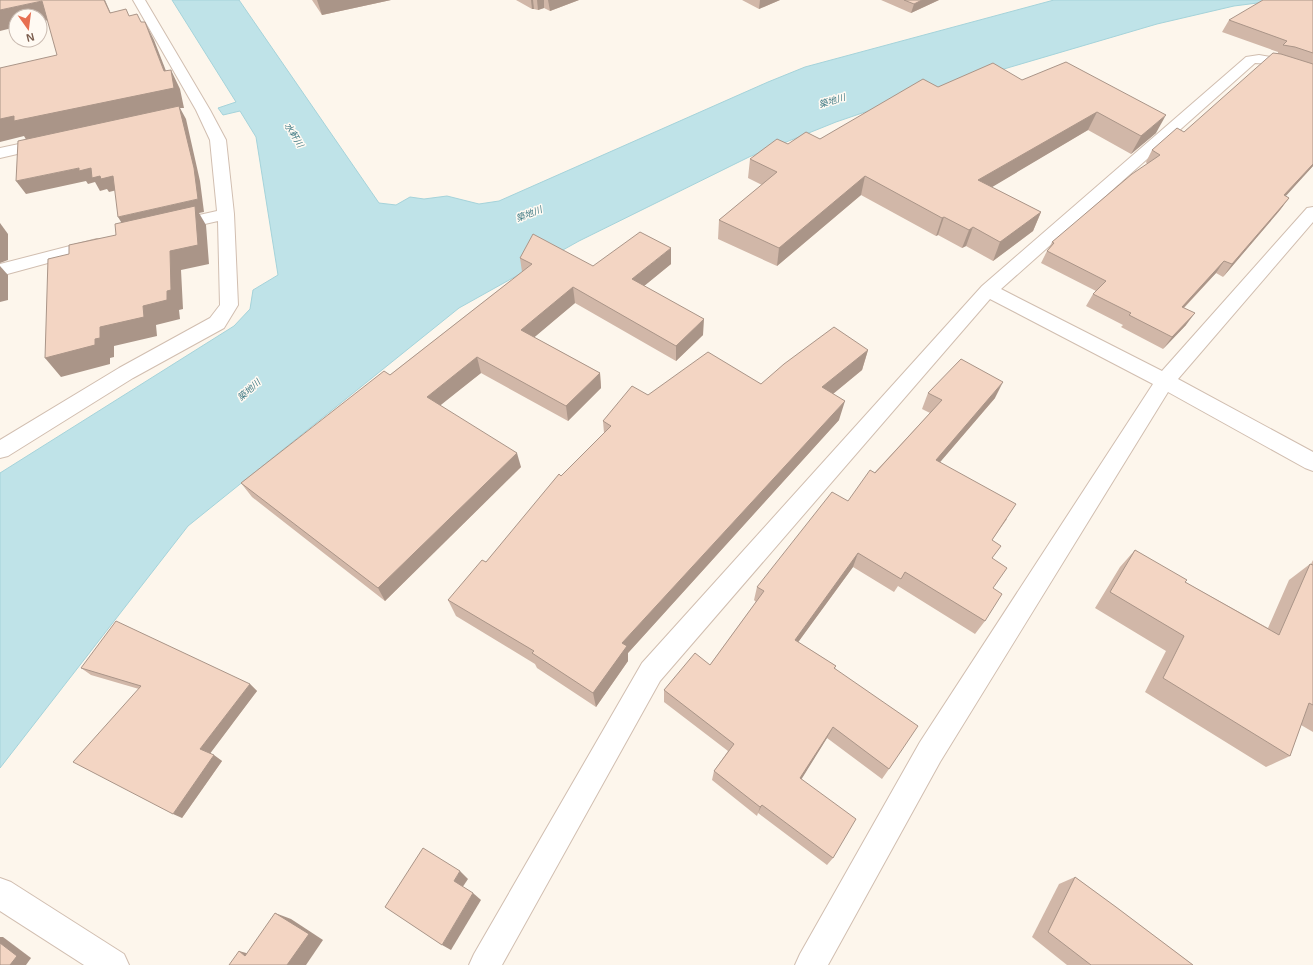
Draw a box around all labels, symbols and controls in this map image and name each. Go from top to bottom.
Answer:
north arrow [8,8,48,48]
text: N [25,31,36,44]
water label: 築地川 [818,92,847,110]
water label: 水軒川 [283,121,306,150]
water label: 築地川 [515,204,544,224]
water label: 築地川 [236,377,263,403]

